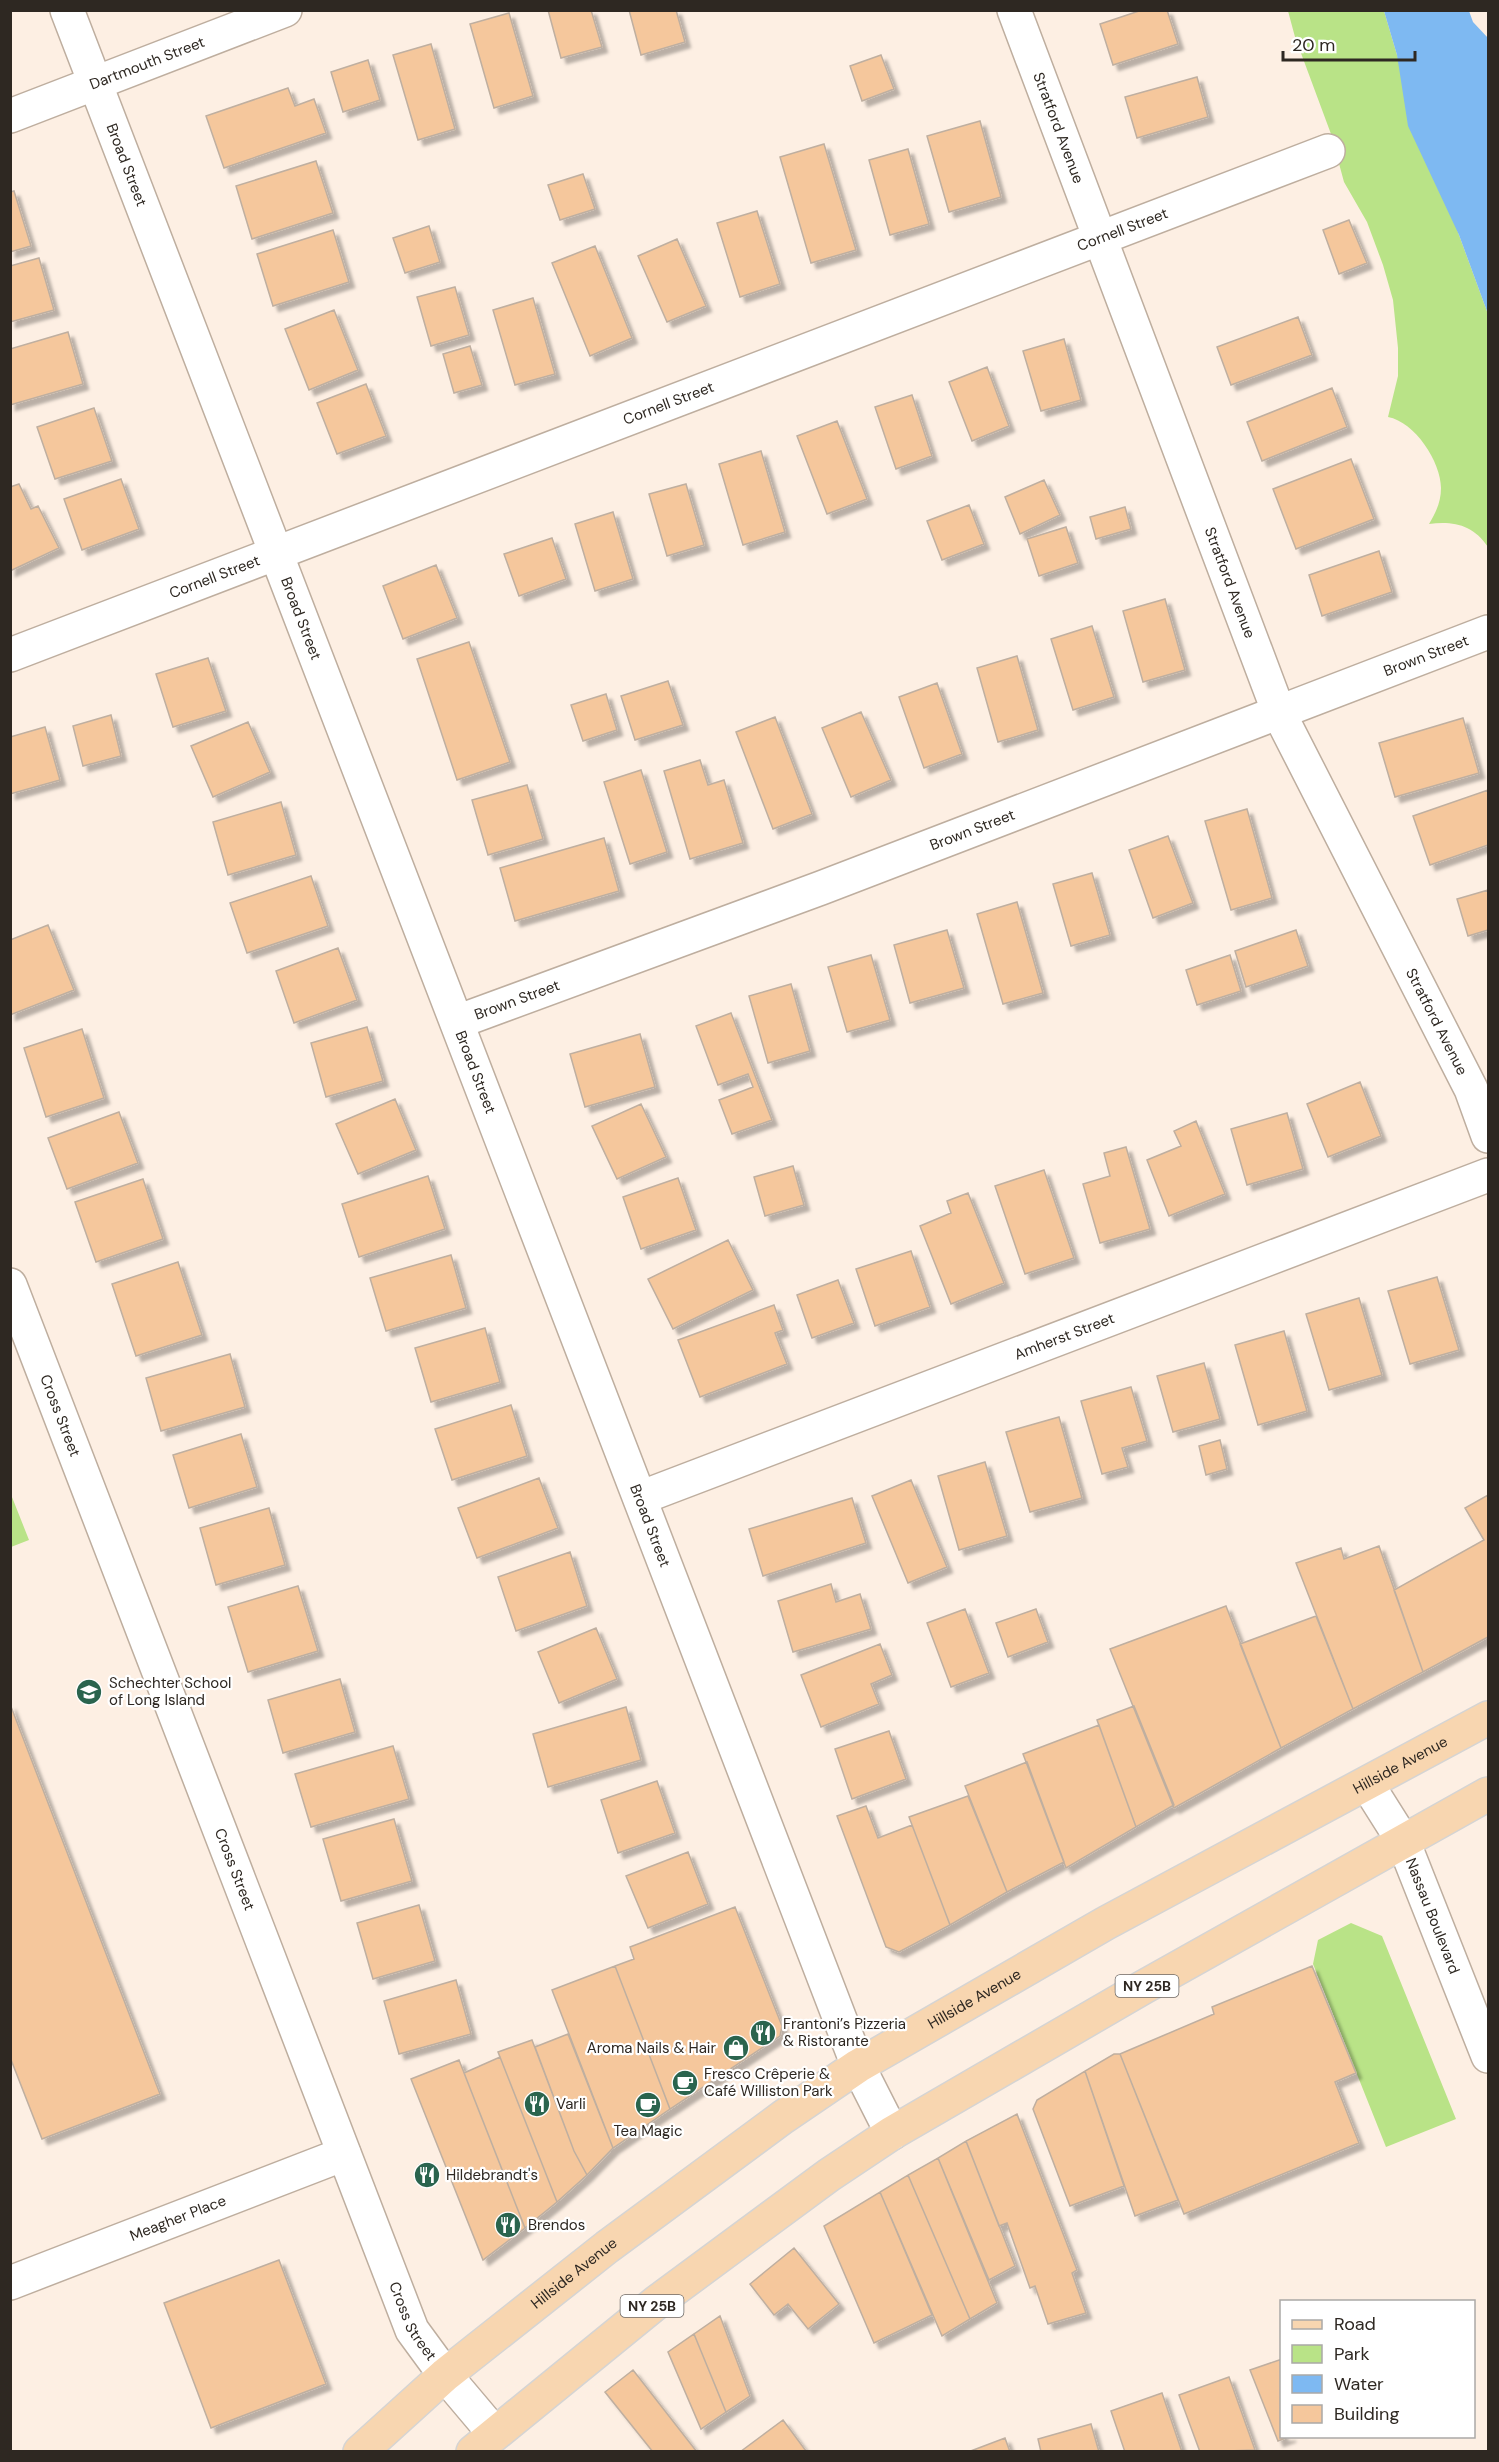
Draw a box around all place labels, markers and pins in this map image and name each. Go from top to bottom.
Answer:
place label: Schechter School of Long Island [109,1673,231,1710]
school or university icon: Schechter School of Long Island [74,1677,104,1707]
place label: Frantoni’s Pizzeria & Ristorante [783,2014,906,2051]
restaurant icon: Frantoni’s Pizzeria & Ristorante [748,2018,778,2048]
shop icon: Aroma Nails & Hair [721,2033,751,2063]
place label: Aroma Nails & Hair [587,2038,716,2058]
place label: Fresco Crêperie & Café Williston Park [704,2064,833,2101]
cafe icon: Fresco Crêperie & Café Williston Park [670,2068,700,2098]
restaurant icon: Varli [522,2089,552,2119]
cafe icon: Tea Magic [633,2090,663,2120]
place label: Varli [556,2094,586,2114]
place label: Tea Magic [613,2121,683,2141]
restaurant icon: Hildebrandt's [412,2160,442,2190]
place label: Hildebrandt's [446,2165,538,2185]
restaurant icon: Brendos [493,2210,523,2240]
place label: Brendos [528,2215,585,2235]

